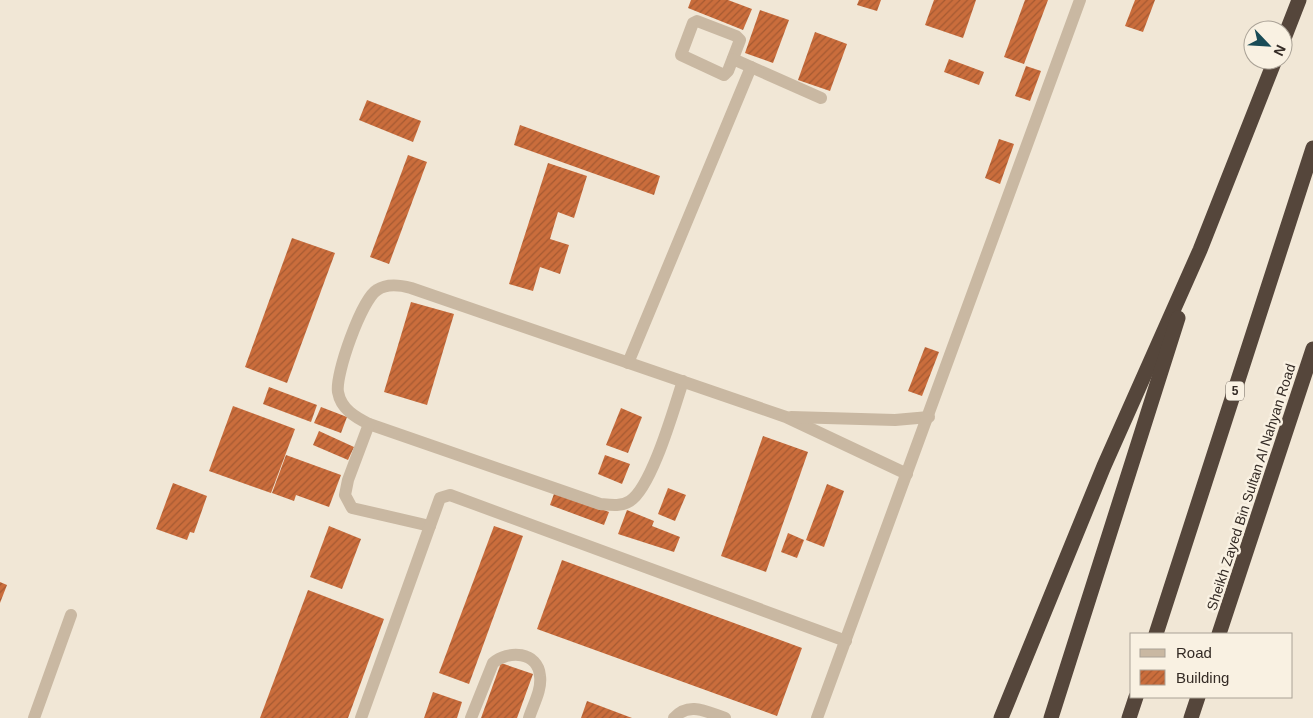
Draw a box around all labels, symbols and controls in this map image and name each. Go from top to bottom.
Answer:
north arrow [1243,20,1293,70]
text: N [1270,43,1289,58]
street label: Sheikh Zayed Bin Sultan Al Nahyan Road [1203,362,1299,612]
road number: 5 [1226,382,1244,401]
legend [1130,633,1293,698]
text: Road [1176,644,1212,661]
text: Building [1176,669,1229,686]

